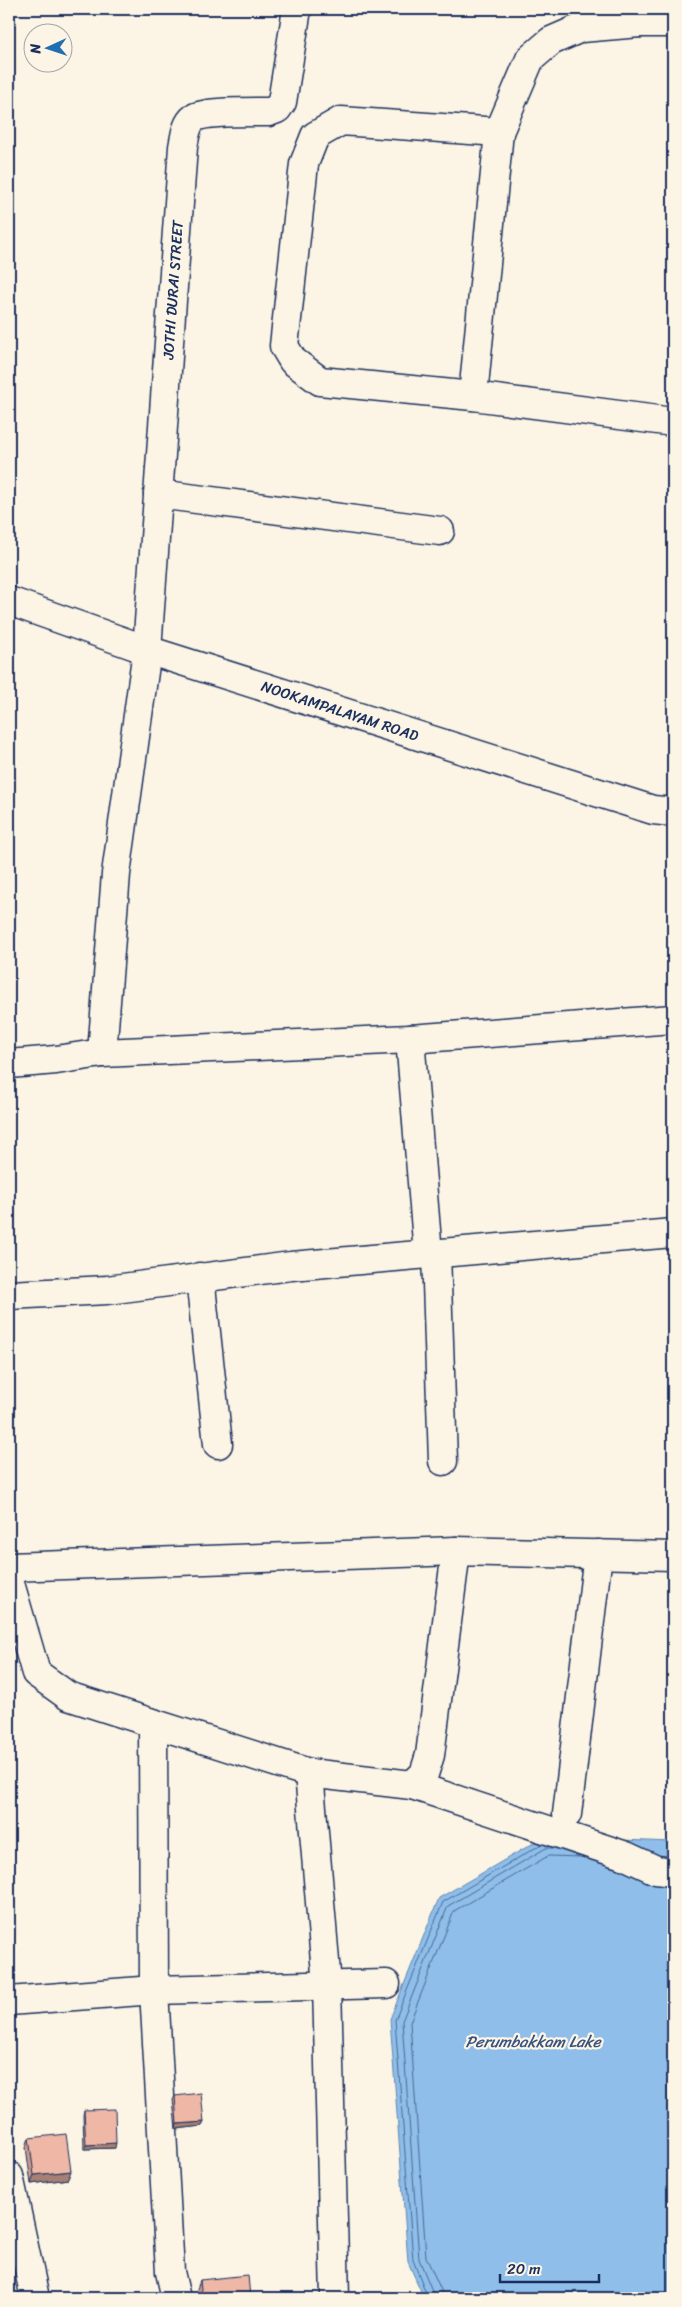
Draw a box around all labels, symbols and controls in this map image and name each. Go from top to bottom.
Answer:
north arrow [22,22,72,72]
text: N [23,43,48,55]
street label: JOTHI DURAI STREET [155,218,191,361]
street label: NOOKAMPALAYAM ROAD [258,673,422,749]
water label: Perumbakkam Lake [465,2027,603,2056]
scale bar [500,2252,598,2284]
text: 20 m [507,2256,541,2282]

